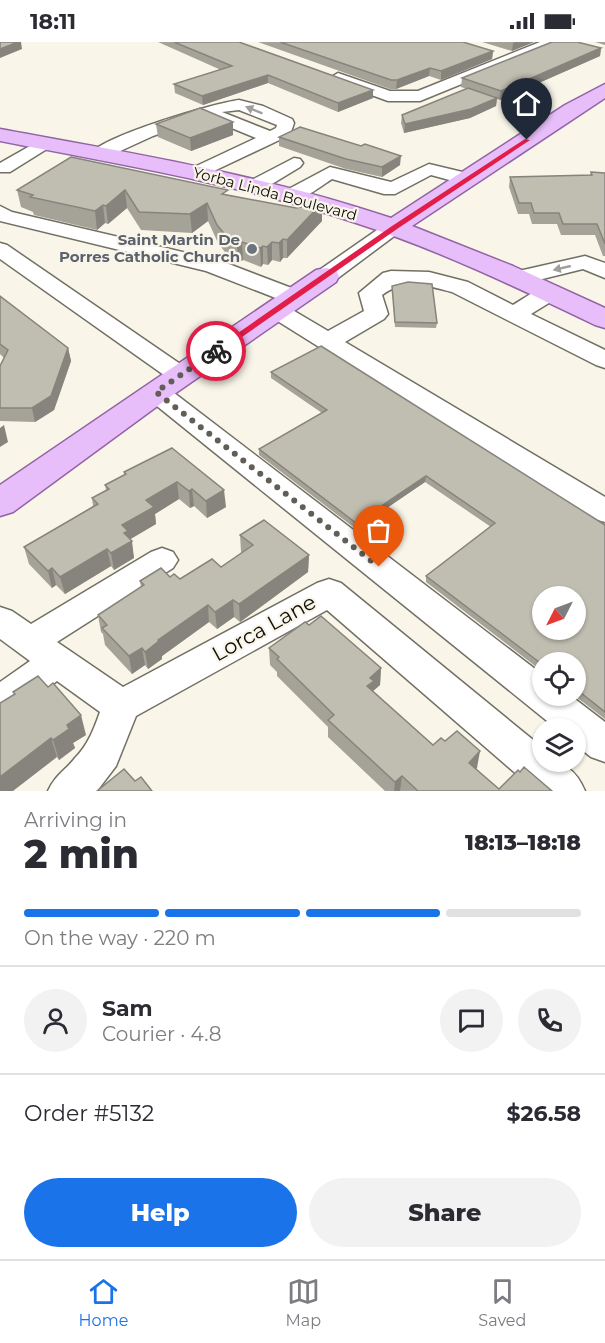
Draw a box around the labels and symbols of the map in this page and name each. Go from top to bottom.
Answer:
pin [501,78,552,140]
one-way arrow [245,105,263,114]
street label: Yorba Linda Boulevard [191,162,359,225]
place label: Saint Martin De Porres Catholic Church [59,230,240,266]
marker: Saint Martin De Porres Catholic Church [245,242,259,256]
one-way arrow [553,263,572,273]
courier [186,321,246,381]
pin [353,505,404,567]
north arrow [532,586,586,640]
street label: Lorca Lane [207,589,320,666]

